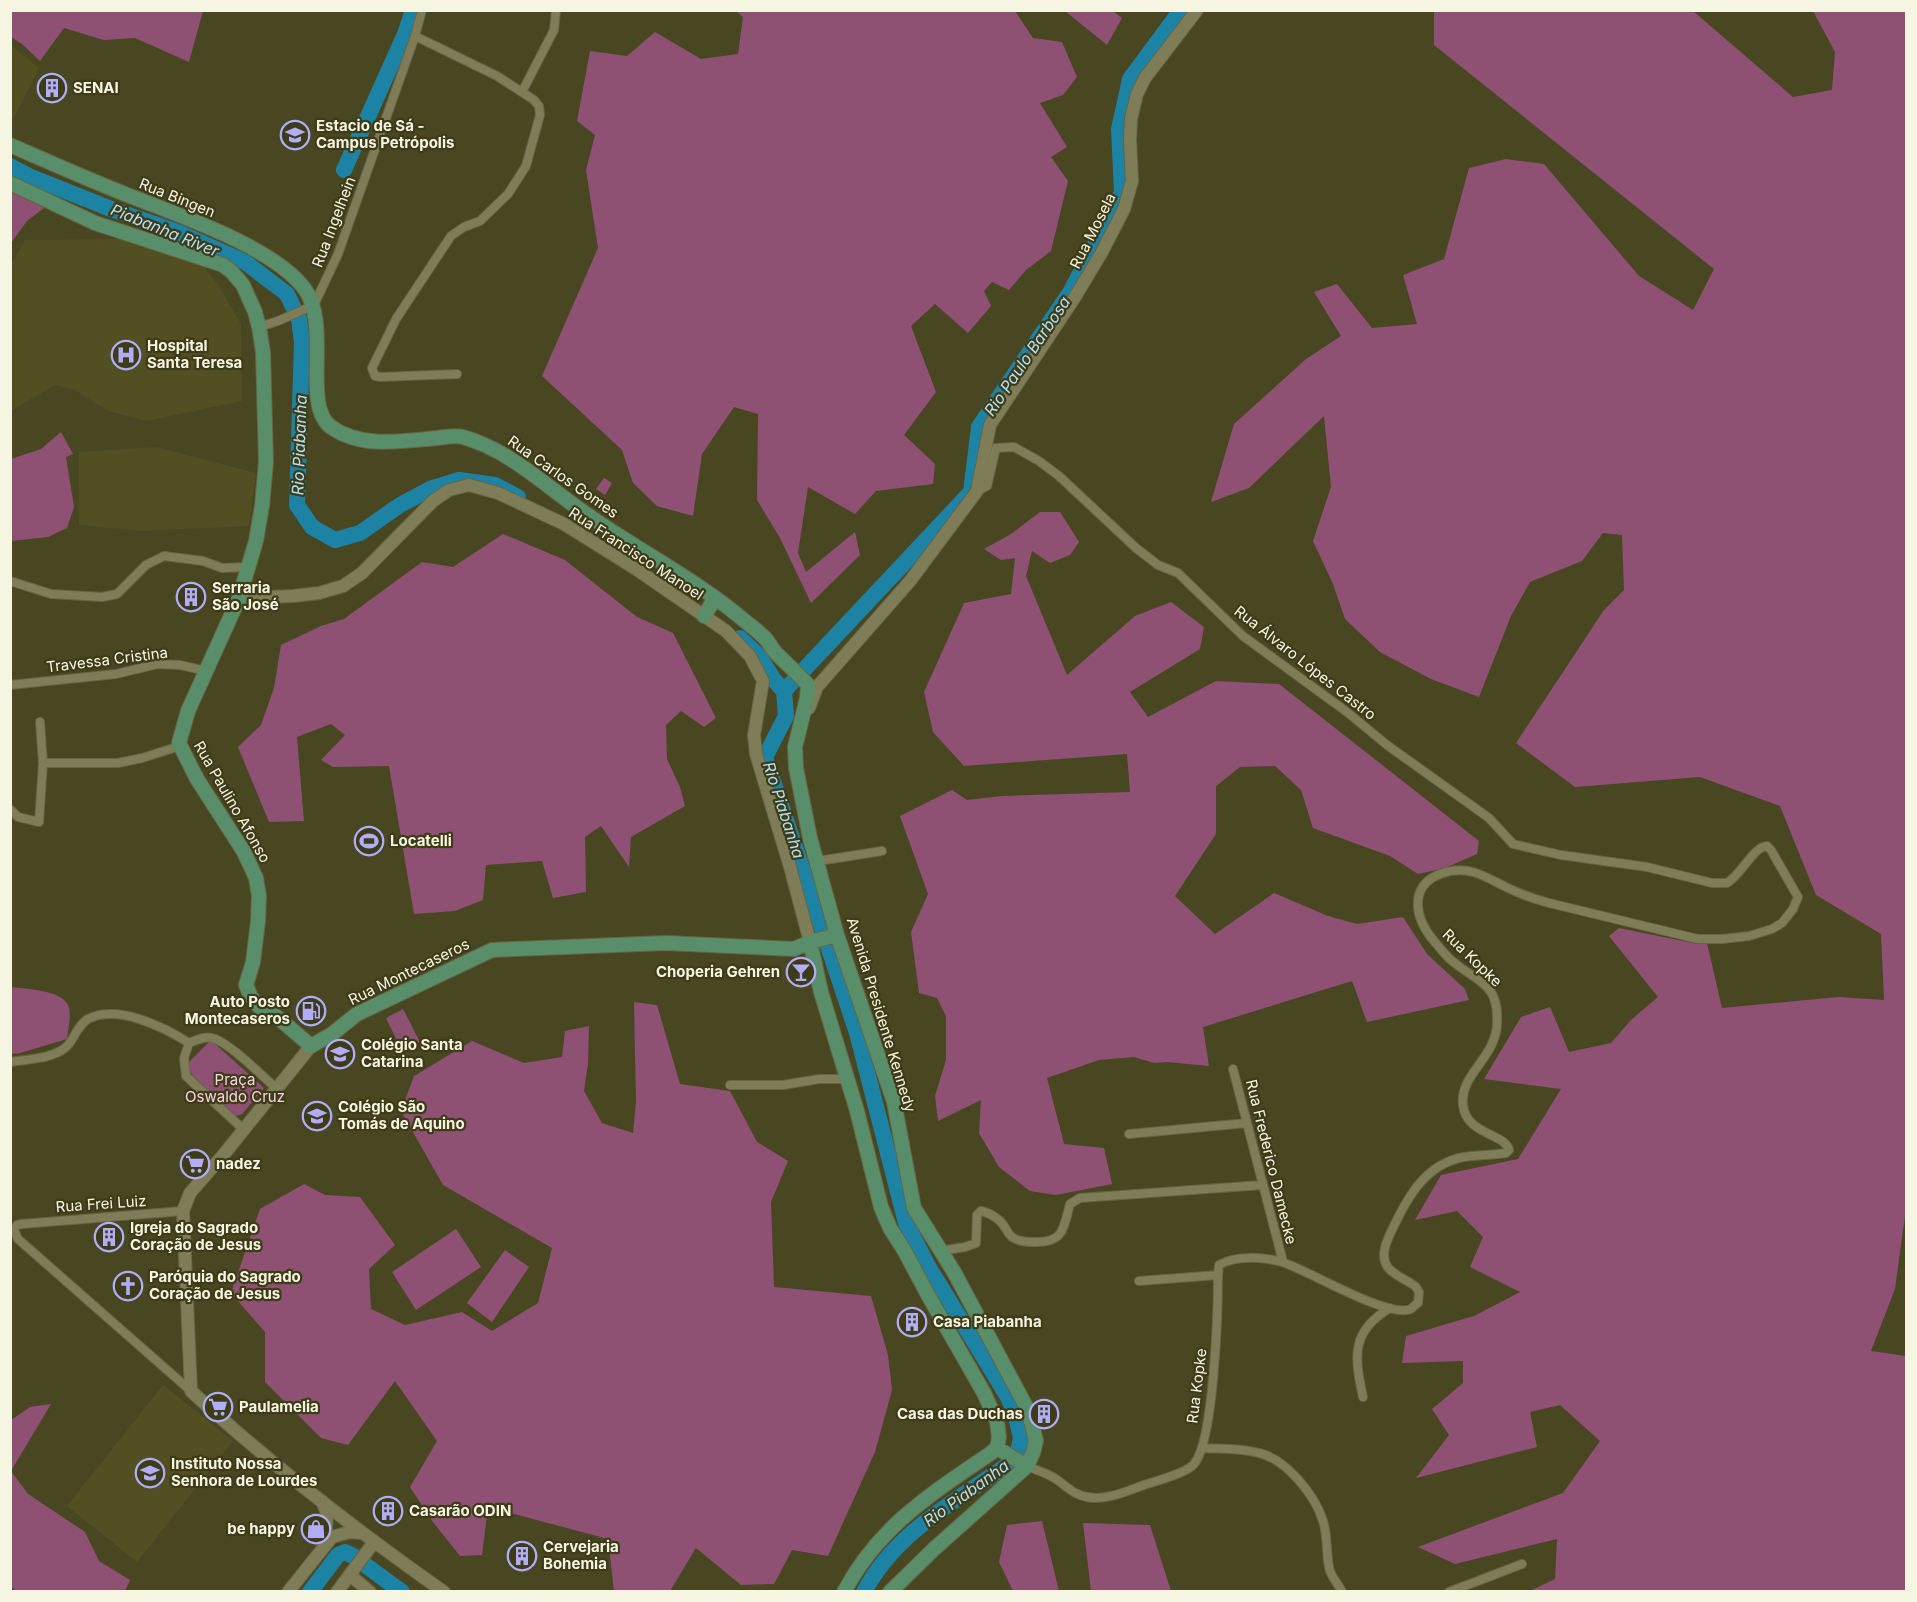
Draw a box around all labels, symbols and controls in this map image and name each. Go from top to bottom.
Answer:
building icon: SENAI [36,72,68,104]
place label: SENAI [73,78,119,97]
place label: Estacio de Sá - Campus Petrópolis [316,116,454,152]
school or university icon: Estacio de Sá - Campus Petrópolis [279,119,311,151]
street label: Rua Bingen [136,174,218,221]
street label: Rua Ingelhein [308,174,360,270]
street label: Rua Mosela [1065,190,1120,272]
water label: Piabanha River [108,199,223,261]
water label: Rio Paulo Barbosa [980,292,1075,420]
place label: Hospital Santa Teresa [147,336,242,372]
hospital icon: Hospital Santa Teresa [110,339,142,371]
water label: Rio Piabanha [287,394,311,496]
street label: Rua Carlos Gomes [504,431,623,522]
street label: Rua Francisco Manoel [565,503,707,604]
place label: Serraria São José [212,578,279,614]
building icon: Serraria São José [175,581,207,613]
street label: Rua Álvaro Lópes Castro [1231,601,1380,724]
street label: Travessa Cristina [45,643,169,676]
street label: Rua Paulino Afonso [190,737,275,866]
water label: Rio Piabanha [759,759,809,861]
sports icon: Locatelli [353,825,385,857]
place label: Locatelli [390,831,452,850]
street label: Avenida Presidente Kennedy [843,915,920,1115]
street label: Rua Kopke [1439,925,1506,991]
street label: Rua Montecaseros [345,934,472,1009]
bar icon: Choperia Gehren [785,956,817,988]
place label: Choperia Gehren [656,962,780,981]
place label: Auto Posto Montecaseros [185,992,290,1028]
fuel station icon: Auto Posto Montecaseros [295,995,327,1027]
place label: Colégio Santa Catarina [361,1035,463,1071]
school or university icon: Colégio Santa Catarina [324,1038,356,1070]
park label: Praça Oswaldo Cruz [185,1070,285,1106]
street label: Rua Frederico Damecke [1242,1077,1301,1246]
place label: Colégio São Tomás de Aquino [338,1097,465,1133]
school or university icon: Colégio São Tomás de Aquino [301,1100,333,1132]
supermarket icon: nadez [179,1148,211,1180]
place label: nadez [216,1154,261,1173]
street label: Rua Frei Luiz [55,1191,147,1216]
place label: Igreja do Sagrado Coração de Jesus [130,1218,261,1254]
building icon: Igreja do Sagrado Coração de Jesus [93,1221,125,1253]
place label: Paróquia do Sagrado Coração de Jesus [149,1267,301,1303]
church icon: Paróquia do Sagrado Coração de Jesus [112,1270,144,1302]
building icon: Casa Piabanha [896,1306,928,1338]
place label: Casa Piabanha [933,1312,1042,1331]
street label: Rua Kopke [1182,1347,1211,1425]
supermarket icon: Paulamelia [202,1391,234,1423]
place label: Paulamelia [239,1397,319,1416]
building icon: Casa das Duchas [1028,1398,1060,1430]
place label: Casa das Duchas [897,1404,1023,1423]
place label: Instituto Nossa Senhora de Lourdes [171,1454,317,1490]
water label: Rio Piabanha [919,1455,1013,1531]
school or university icon: Instituto Nossa Senhora de Lourdes [134,1457,166,1489]
building icon: Casarão ODIN [372,1495,404,1527]
place label: Casarão ODIN [409,1501,511,1520]
shop icon: be happy [300,1513,332,1545]
place label: be happy [227,1519,295,1538]
place label: Cervejaria Bohemia [543,1537,619,1573]
building icon: Cervejaria Bohemia [506,1540,538,1572]

